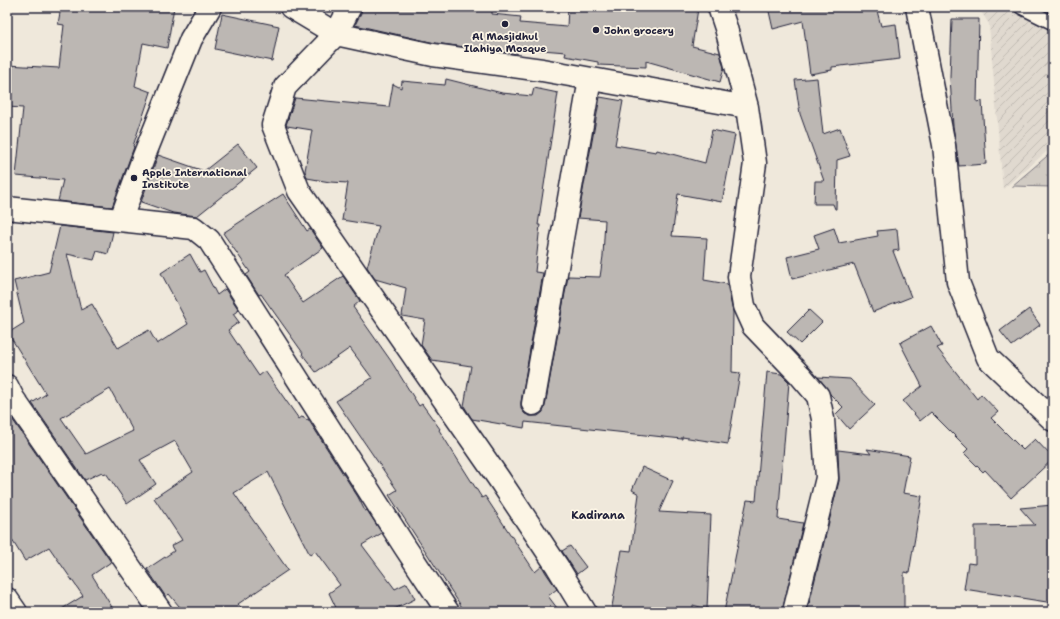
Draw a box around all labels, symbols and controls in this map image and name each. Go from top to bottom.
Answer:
marker: Al Masjidhul Ilahiya Mosque [500,19,510,29]
place label: John grocery [604,24,674,37]
marker: John grocery [591,25,601,35]
place label: Al Masjidhul Ilahiya Mosque [464,30,546,55]
place label: Apple International Institute [142,166,248,191]
marker: Apple International Institute [129,173,139,183]
district label: Kadirana [571,508,625,523]

